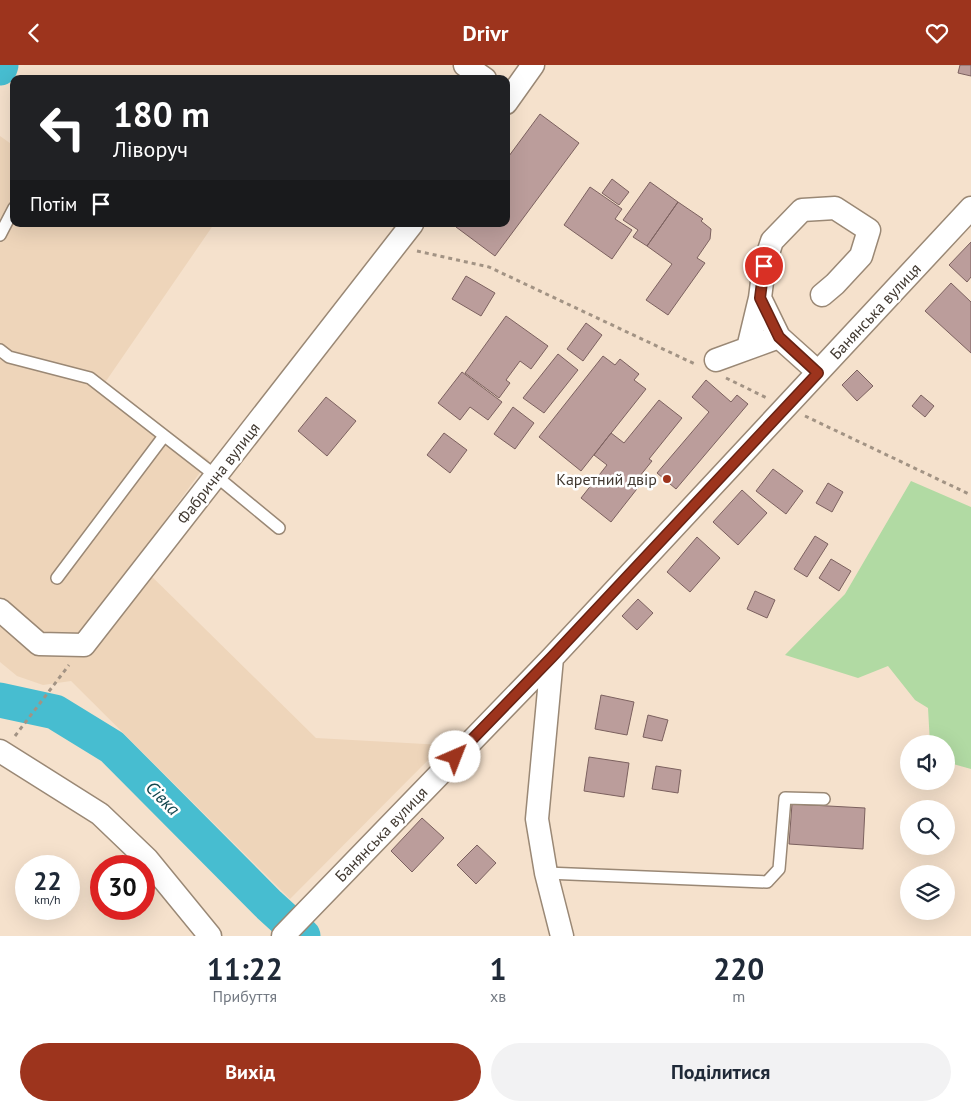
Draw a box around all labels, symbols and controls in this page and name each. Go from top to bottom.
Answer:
icon: back [20,19,48,47]
text: Drivr [462,19,509,47]
icon: heart [923,19,951,47]
text: 180 m [113,91,210,137]
icon: left [30,95,95,160]
text: Ліворуч [113,135,188,163]
icon: arrive [87,190,115,218]
text: Потім [30,192,77,216]
pin [743,245,785,287]
icon: arrive [750,252,778,280]
street label: Банянська вулиця [825,259,925,363]
street label: Фабрична вулиця [172,418,264,528]
place label: Каретний двір [556,469,657,489]
marker: Каретний двір [661,473,673,485]
position arrow [428,730,480,782]
map controls [900,735,955,920]
button: sound [900,735,955,790]
water label: Сівка [141,776,185,820]
street label: Банянська вулиця [331,782,431,886]
button: search [900,800,955,855]
speed limit sign: 30 [90,855,155,920]
text: 22 [33,865,62,897]
button: layers [900,865,955,920]
text: km/h [34,892,61,907]
text: 11:22 [207,949,283,988]
text: 1 [490,949,507,988]
text: 220 [713,949,764,988]
text: Прибуття [212,986,277,1006]
text: хв [490,986,506,1006]
text: m [732,986,745,1006]
button: Вихід [20,1043,481,1101]
button: Поділитися [491,1043,951,1101]

